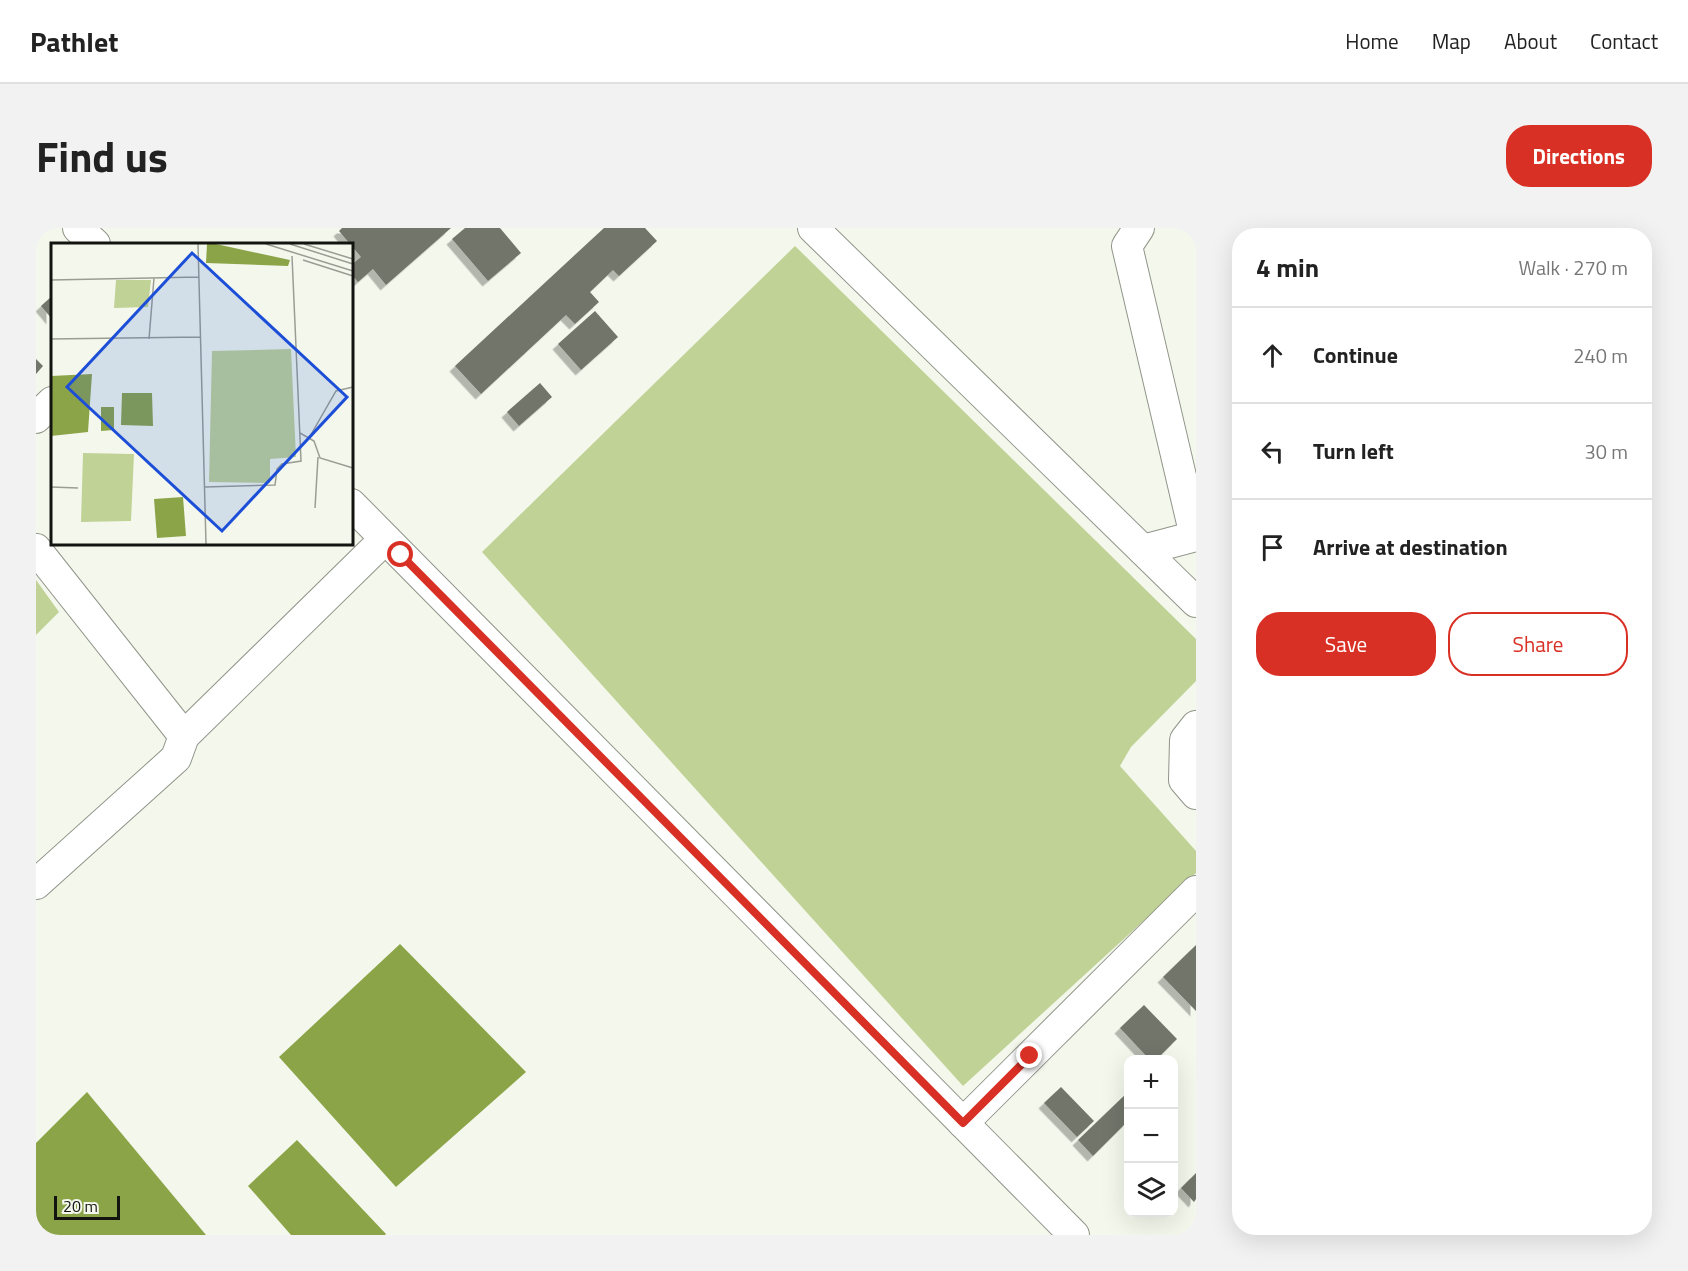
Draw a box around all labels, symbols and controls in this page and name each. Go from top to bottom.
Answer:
text: Pathlet [30,20,118,63]
text: Home [1345,25,1399,57]
text: Map [1432,25,1471,57]
text: About [1504,25,1557,57]
text: Contact [1590,25,1658,57]
text: Find us [36,124,168,188]
button: Directions [1506,125,1652,187]
inset map [51,243,352,544]
text: 4 min [1256,248,1319,287]
text: Walk · 270 m [1519,252,1628,283]
text: Continue [1313,338,1398,372]
icon: ahead [1256,339,1289,372]
text: 240 m [1573,340,1628,371]
text: Turn left [1313,434,1394,468]
icon: left [1256,435,1289,468]
text: 30 m [1584,436,1628,467]
text: Arrive at destination [1313,530,1508,564]
icon: arrive [1256,531,1289,564]
route start [387,541,413,567]
button: Save [1256,612,1436,676]
button: Share [1448,612,1628,676]
route end [1016,1042,1042,1068]
map controls [1124,1055,1178,1217]
button: + [1124,1055,1178,1109]
button: − [1124,1109,1178,1163]
button: layers [1124,1163,1178,1217]
scale bar [54,1193,120,1220]
text: 20 m [63,1194,98,1218]

